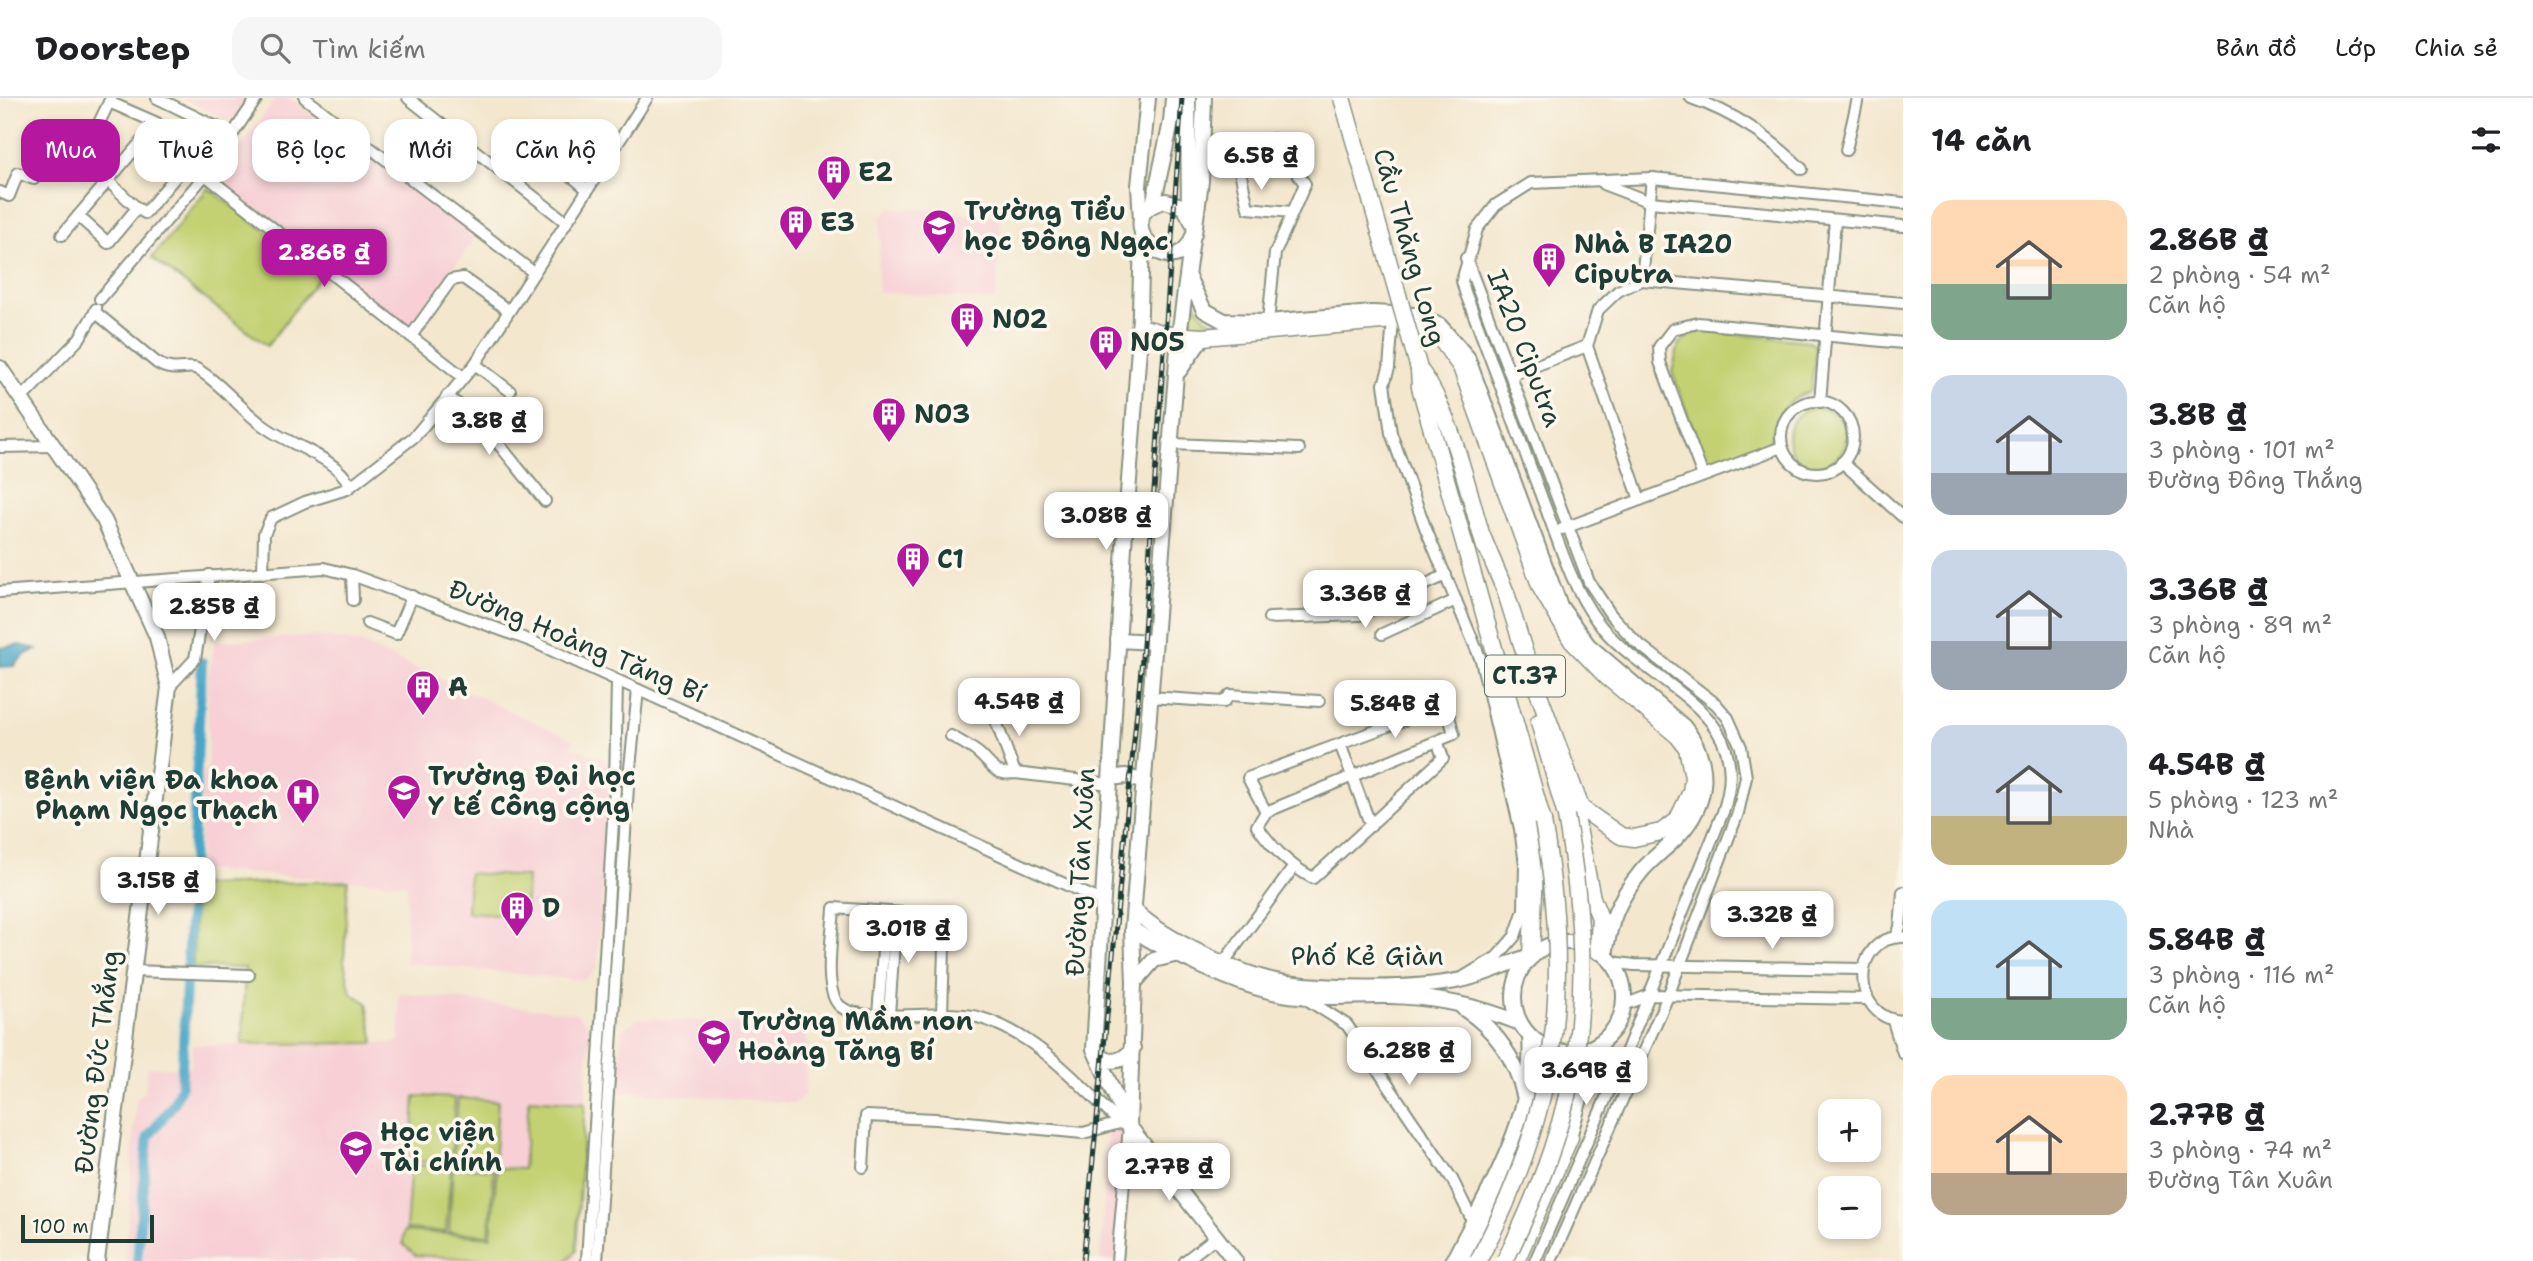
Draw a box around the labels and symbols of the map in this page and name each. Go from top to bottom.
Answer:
pin: 6.5B ₫ [1204,132,1318,192]
street label: Cầu Thăng Long [1366,144,1455,350]
building icon: E2 [815,153,853,202]
place label: E2 [858,154,893,189]
place label: Trường Tiểu học Đông Ngạc [964,193,1169,258]
building icon: E3 [777,203,815,252]
place label: E3 [820,204,855,239]
school or university icon: Trường Tiểu học Đông Ngạc [920,207,958,256]
place label: Nhà B IA20 Ciputra [1574,226,1732,291]
pin: 2.86B ₫ [259,230,389,289]
building icon: Nhà B IA20 Ciputra [1530,240,1568,289]
street label: IA20 Ciputra [1479,264,1571,431]
building icon: N02 [948,300,986,349]
place label: N02 [992,301,1048,336]
building icon: N05 [1087,323,1125,372]
place label: N05 [1130,324,1185,359]
building icon: N03 [870,395,908,444]
place label: N03 [914,396,970,431]
pin: 3.8B ₫ [432,398,546,457]
pin: 3.08B ₫ [1041,492,1171,552]
building icon: C1 [894,540,932,589]
place label: C1 [937,541,964,576]
pin: 3.36B ₫ [1300,570,1430,630]
street label: Đường Hoàng Tăng Bí [443,571,712,711]
pin: 2.85B ₫ [149,584,279,643]
road number: CT.37 [1485,656,1565,696]
building icon: A [404,668,442,717]
place label: A [448,669,468,704]
pin: 4.54B ₫ [954,678,1084,738]
pin: 5.84B ₫ [1330,680,1460,740]
place label: Trường Đại học Y tế Công cộng [428,758,636,823]
place label: Bệnh viện Đa khoa Phạm Ngọc Thạch [24,762,278,827]
street label: Đường Tân Xuân [1057,767,1102,977]
school or university icon: Trường Đại học Y tế Công cộng [385,772,423,821]
hospital icon: Bệnh viện Đa khoa Phạm Ngọc Thạch [284,776,322,825]
pin: 3.15B ₫ [93,858,223,917]
building icon: D [498,889,536,938]
place label: D [542,890,560,925]
pin: 3.32B ₫ [1707,892,1837,951]
pin: 3.01B ₫ [843,906,973,965]
street label: Phố Kẻ Giàn [1290,938,1444,973]
street label: Đường Đức Thắng [65,948,128,1176]
place label: Trường Mầm non Hoàng Tăng Bí [738,1003,973,1068]
school or university icon: Trường Mầm non Hoàng Tăng Bí [695,1017,733,1066]
pin: 6.28B ₫ [1344,1028,1474,1087]
pin: 3.69B ₫ [1521,1048,1651,1107]
place label: Học viện Tài chính [380,1114,502,1179]
school or university icon: Học viện Tài chính [337,1128,375,1177]
pin: 2.77B ₫ [1104,1144,1234,1203]
scale bar [21,1212,154,1244]

